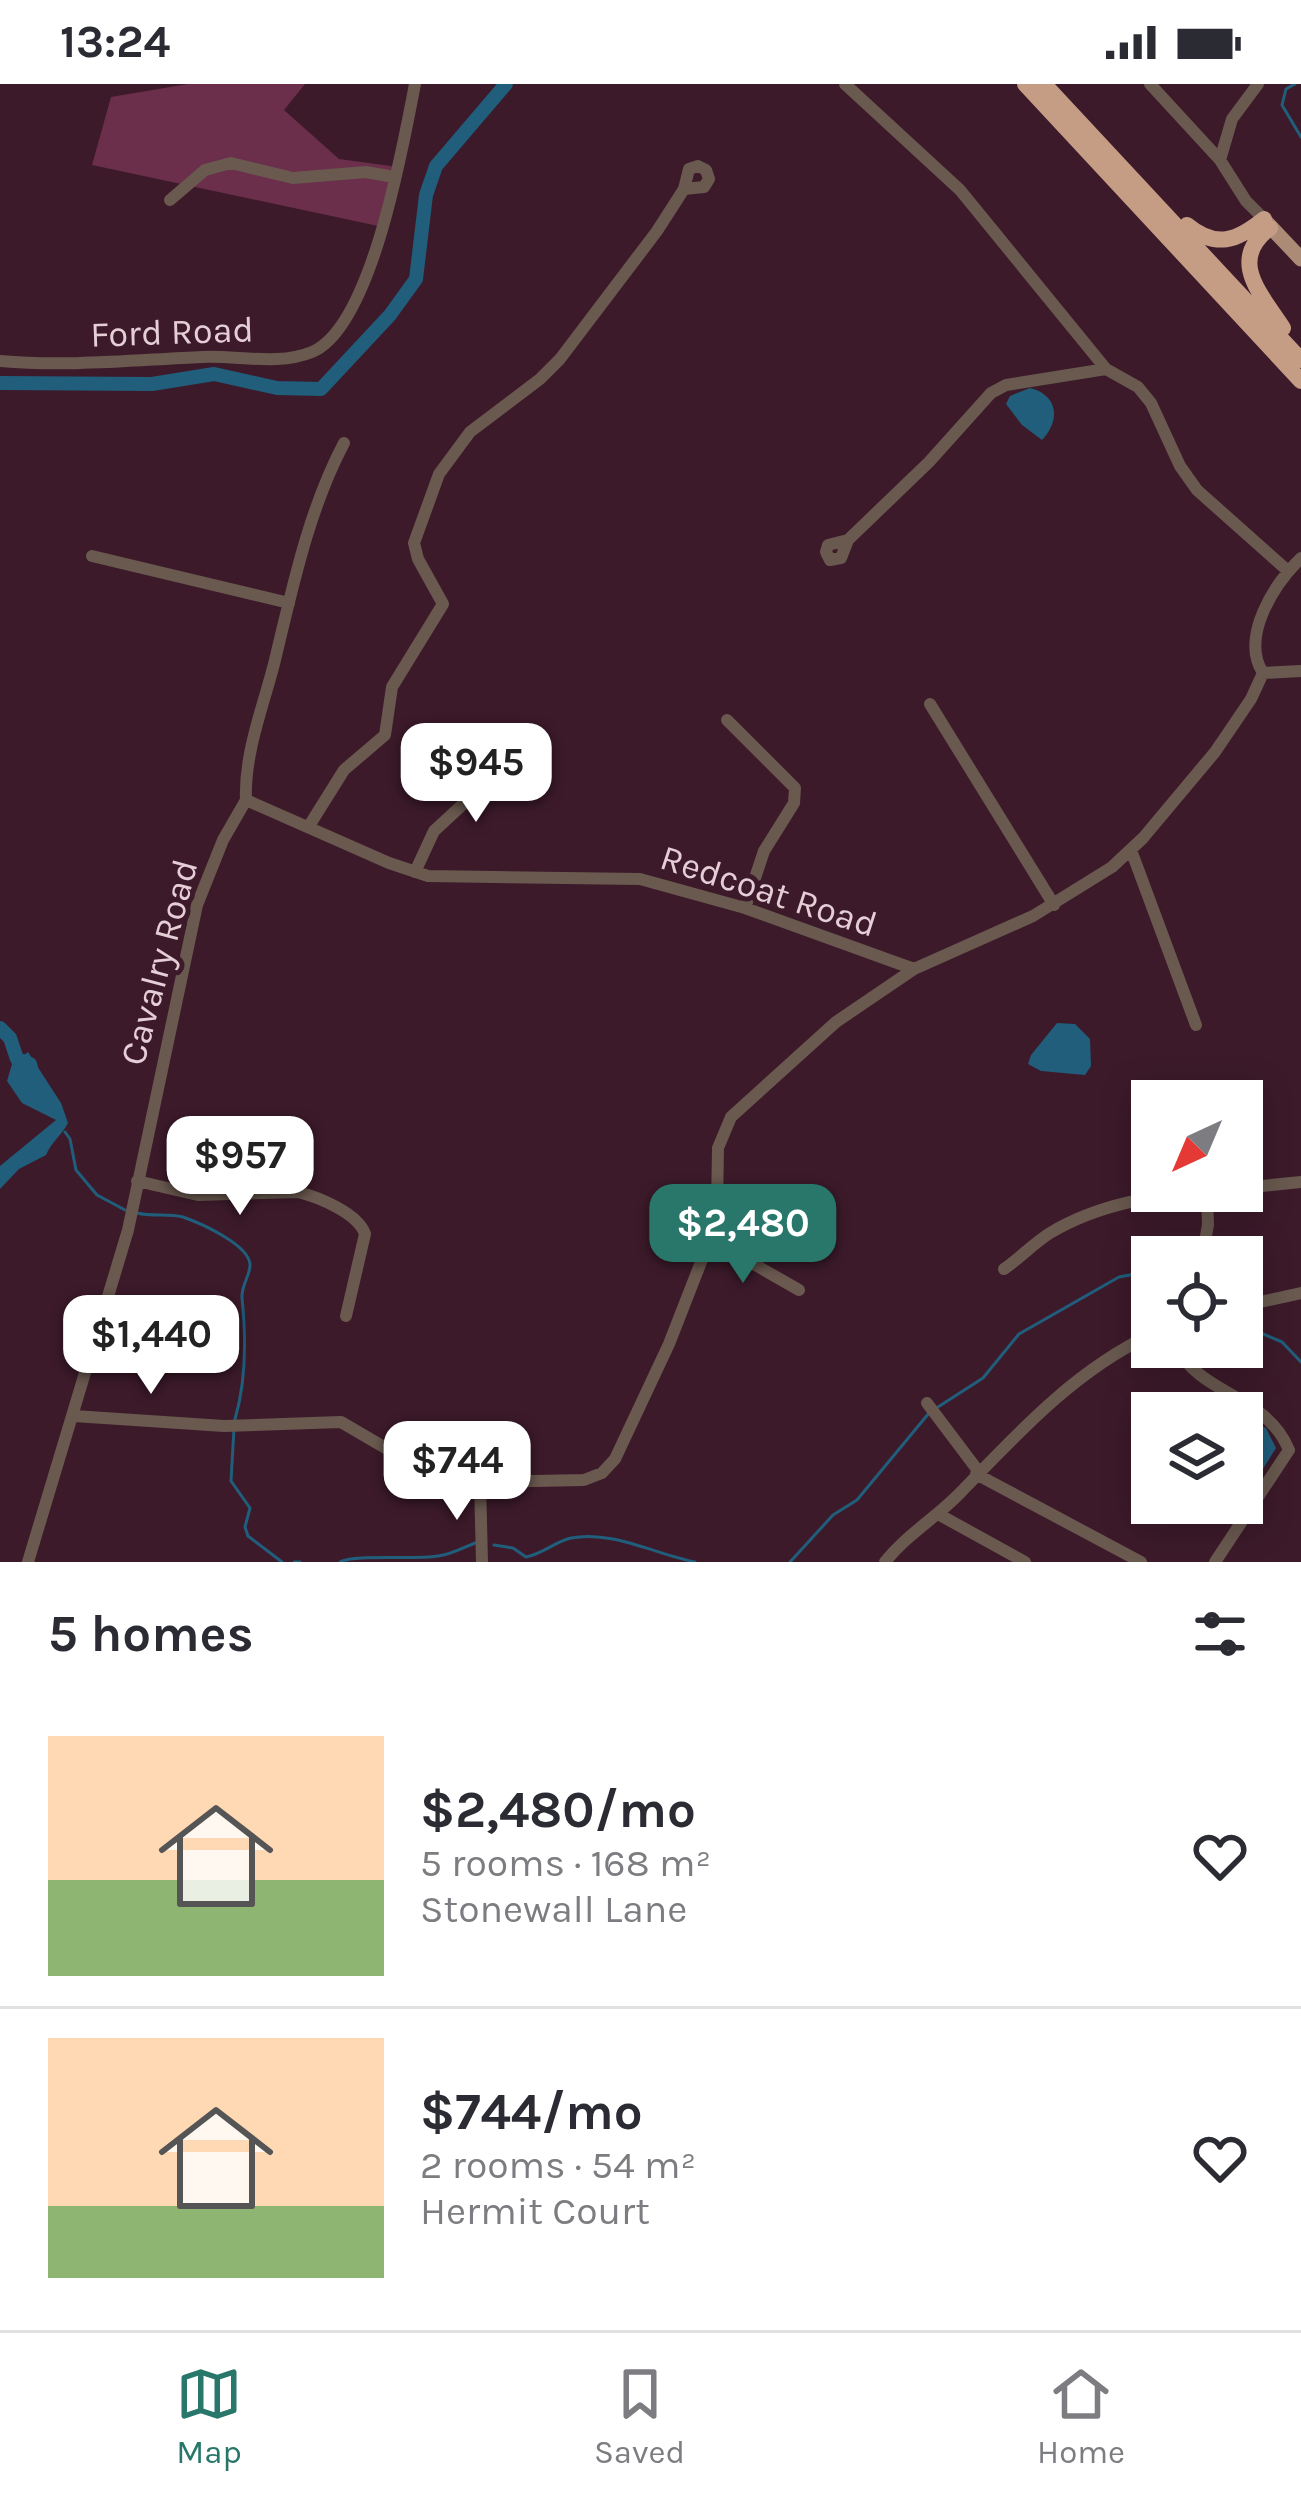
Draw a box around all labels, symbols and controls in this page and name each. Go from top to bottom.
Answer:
text: 13:24 [60,16,170,68]
street label: Ford Road [90,308,254,356]
pin: $945 [405,723,547,825]
text: $945 [428,739,524,785]
street label: Redcoat Road [655,836,882,946]
street label: Cavalry Road [111,855,207,1070]
north arrow [1131,1080,1263,1212]
map controls [1131,1080,1263,1524]
pin: $957 [169,1116,311,1218]
text: $957 [194,1132,286,1178]
pin: $2,480 [645,1184,841,1286]
text: $2,480 [676,1200,810,1246]
button: locate [1131,1236,1263,1368]
pin: $1,440 [53,1295,249,1397]
text: $1,440 [90,1311,212,1357]
button: layers [1131,1392,1263,1524]
pin: $744 [386,1421,528,1523]
text: $744 [411,1437,503,1483]
icon: filters [1187,1601,1253,1667]
text: 5 homes [48,1604,254,1664]
text: $2,480/mo [420,1780,696,1840]
icon: home [144,1784,288,1928]
icon: heart [1187,1823,1253,1889]
text: 5 rooms · 168 m² [420,1840,711,1886]
text: Stonewall Lane [420,1886,687,1932]
text: $744/mo [420,2082,643,2142]
icon: home [144,2086,288,2230]
icon: heart [1187,2125,1253,2191]
text: 2 rooms · 54 m² [420,2142,696,2188]
text: Hermit Court [420,2188,650,2234]
tab: Map [176,2361,242,2471]
tab: Saved [594,2361,685,2471]
tab: Home [1037,2361,1125,2471]

